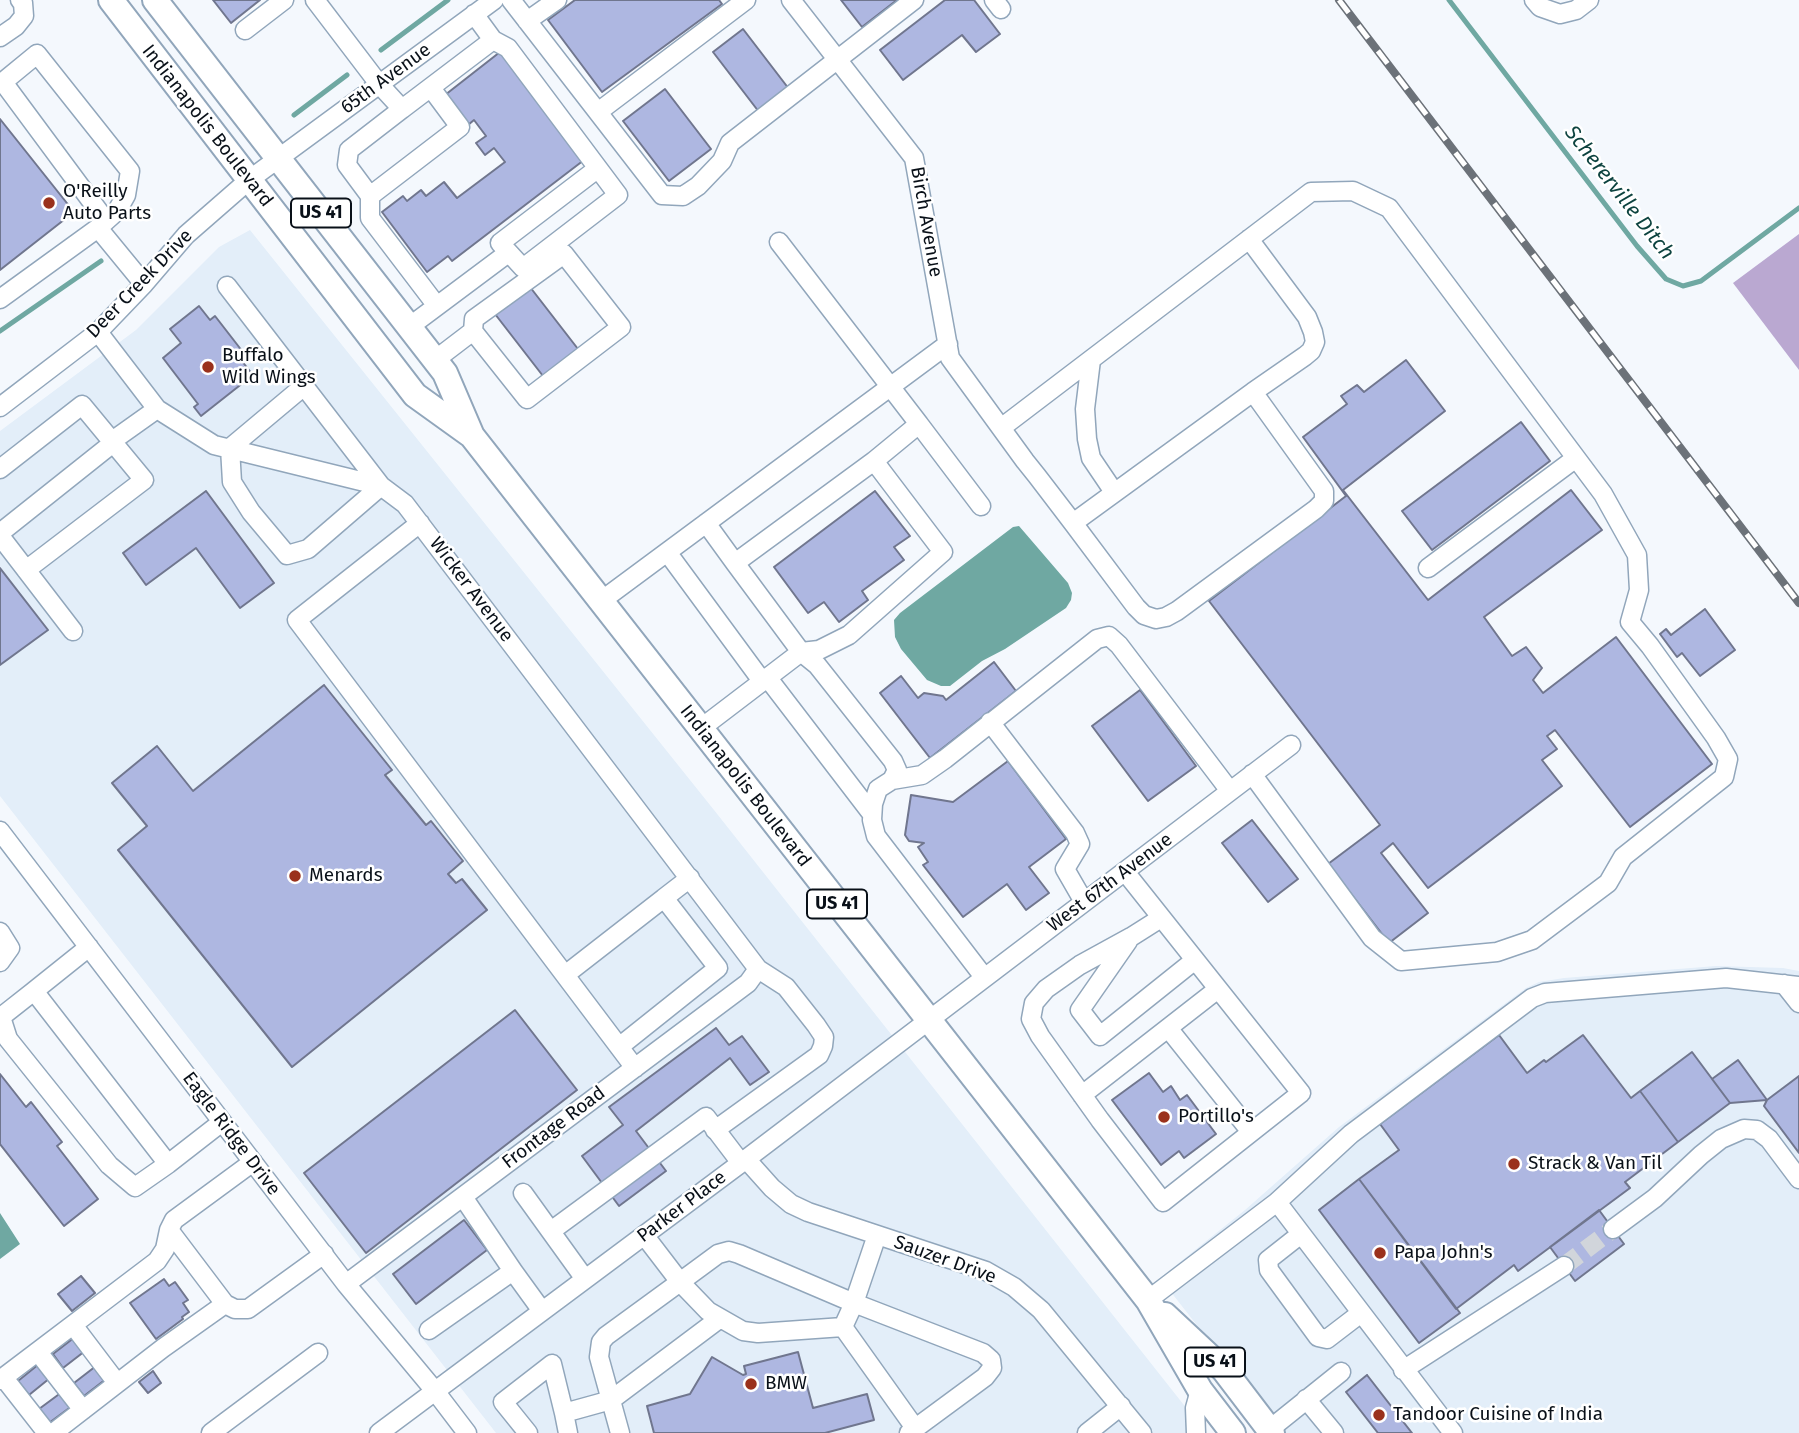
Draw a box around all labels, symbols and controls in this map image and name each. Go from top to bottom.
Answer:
street label: 65th Avenue [337,39,435,119]
street label: Indianapolis Boulevard [137,40,277,212]
water label: Schererville Ditch [1559,121,1679,265]
street label: Birch Avenue [905,165,947,279]
place label: O'Reilly Auto Parts [63,181,151,225]
marker: O'Reilly Auto Parts [41,195,57,211]
road number: US 41 [291,198,351,228]
street label: Deer Creek Drive [82,225,198,343]
place label: Buffalo Wild Wings [222,345,316,389]
marker: Buffalo Wild Wings [200,359,216,375]
street label: Wicker Avenue [424,533,518,647]
street label: Indianapolis Boulevard [675,700,815,872]
street label: West 67th Avenue [1043,829,1177,937]
place label: Menards [309,865,383,887]
marker: Menards [287,868,303,884]
road number: US 41 [807,890,867,918]
street label: Eagle Ridge Drive [177,1068,285,1200]
street label: Frontage Road [498,1082,610,1174]
place label: Portillo's [1178,1106,1254,1128]
marker: Portillo's [1156,1109,1172,1125]
place label: Strack & Van Til [1528,1153,1662,1175]
marker: Strack & Van Til [1506,1156,1522,1172]
street label: Parker Place [633,1166,731,1248]
street label: Sauzer Drive [891,1231,999,1289]
place label: Papa John's [1394,1242,1493,1264]
marker: Papa John's [1372,1245,1388,1261]
road number: US 41 [1185,1348,1245,1377]
place label: BMW [765,1373,807,1395]
marker: BMW [743,1376,759,1392]
place label: Tandoor Cuisine of India [1393,1404,1603,1426]
marker: Tandoor Cuisine of India [1371,1407,1387,1423]

